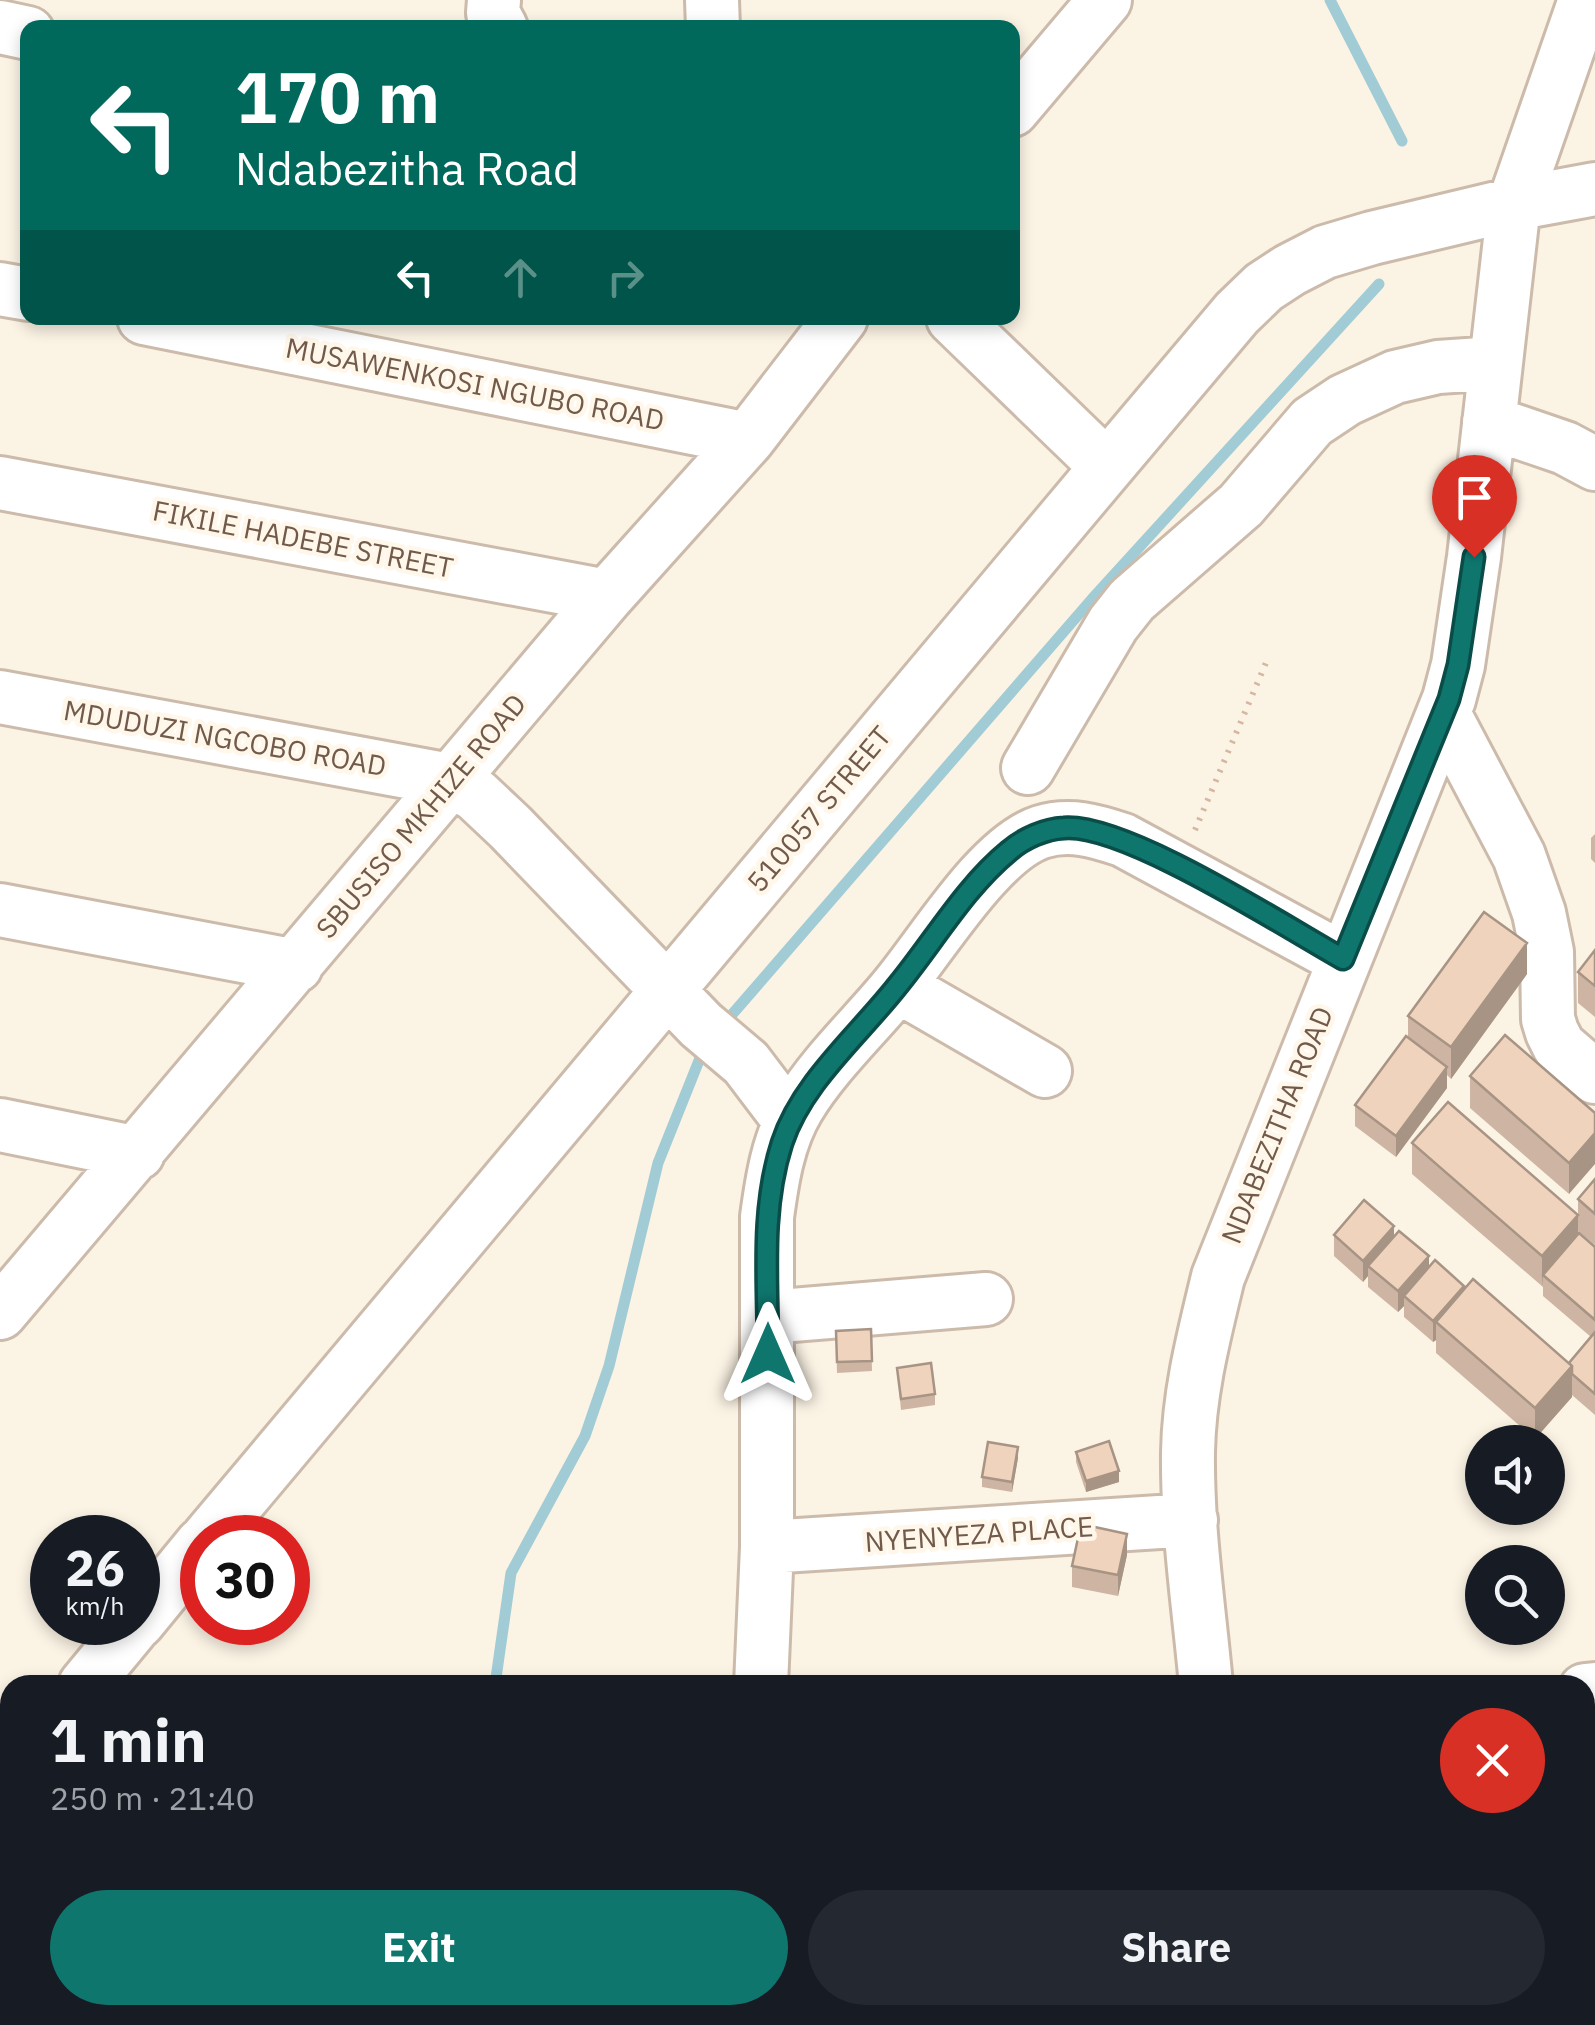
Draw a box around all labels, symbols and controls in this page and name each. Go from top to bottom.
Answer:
text: 170 m [235,51,440,142]
icon: left [70,60,200,190]
text: Ndabezitha Road [235,139,579,197]
icon: left [388,250,443,305]
icon: ahead [493,250,548,305]
icon: right [598,250,653,305]
street label: MUSAWENKOSI NGUBO ROAD [283,329,667,438]
pin [1432,455,1517,558]
icon: arrive [1447,470,1502,525]
street label: FIKILE HADEBE STREET [150,491,456,586]
street label: SBUSISO MKHIZE ROAD [307,686,534,946]
street label: MDUDUZI NGCOBO ROAD [61,691,389,784]
street label: 510057 STREET [738,718,899,899]
street label: NDABEZITHA ROAD [1212,1001,1341,1249]
position arrow [716,1302,820,1406]
map controls [1465,1425,1565,1645]
button: sound [1465,1425,1565,1525]
street label: NYENYEZA PLACE [863,1507,1094,1560]
speed limit sign: 30 [180,1515,310,1645]
text: 26 [65,1535,125,1600]
button: search [1465,1545,1565,1645]
text: km/h [66,1589,124,1622]
text: 1 min [50,1700,207,1779]
button: close [1440,1708,1545,1813]
text: 250 m · 21:40 [50,1777,255,1819]
button: Exit [50,1890,788,2005]
button: Share [808,1890,1545,2005]

